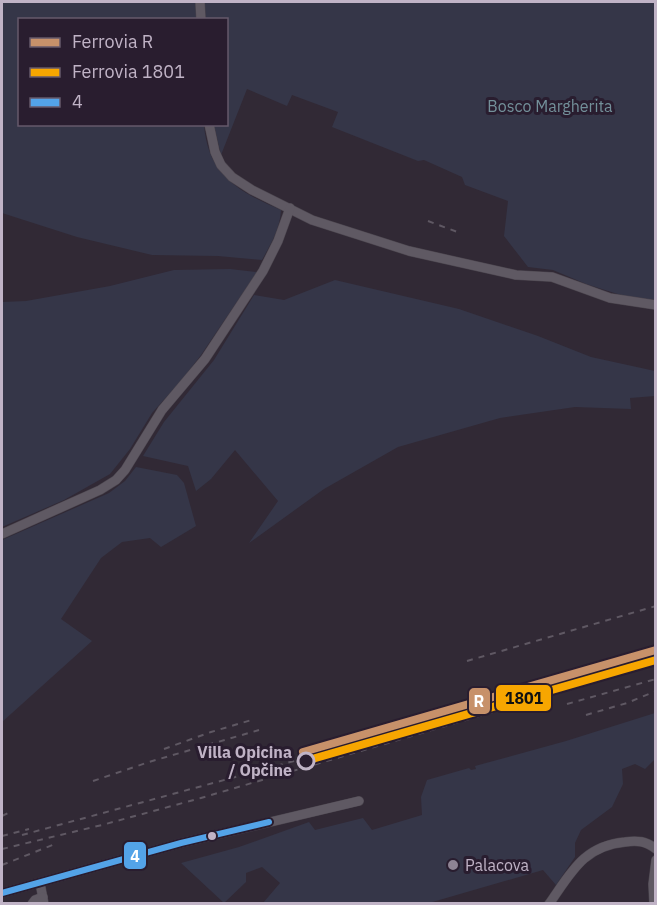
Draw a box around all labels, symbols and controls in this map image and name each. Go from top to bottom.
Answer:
legend [18,18,228,126]
text: Ferrovia R [72,30,153,53]
text: Ferrovia 1801 [72,60,185,83]
text: 4 [72,90,83,113]
park label: Bosco Margherita [487,96,613,116]
line badge: 1801 [495,684,552,712]
line badge: R [468,687,491,715]
text: 1801 [505,688,544,708]
text: R [474,691,485,711]
place label: Villa Opicina / Opčine [197,742,292,780]
marker: Villa Opicina / Opčine [297,752,315,770]
unlabelled marker [206,830,218,842]
line badge: 4 [123,841,147,870]
text: 4 [130,846,140,866]
place label: Palacova [465,855,529,875]
marker: Palacova [446,858,460,872]

